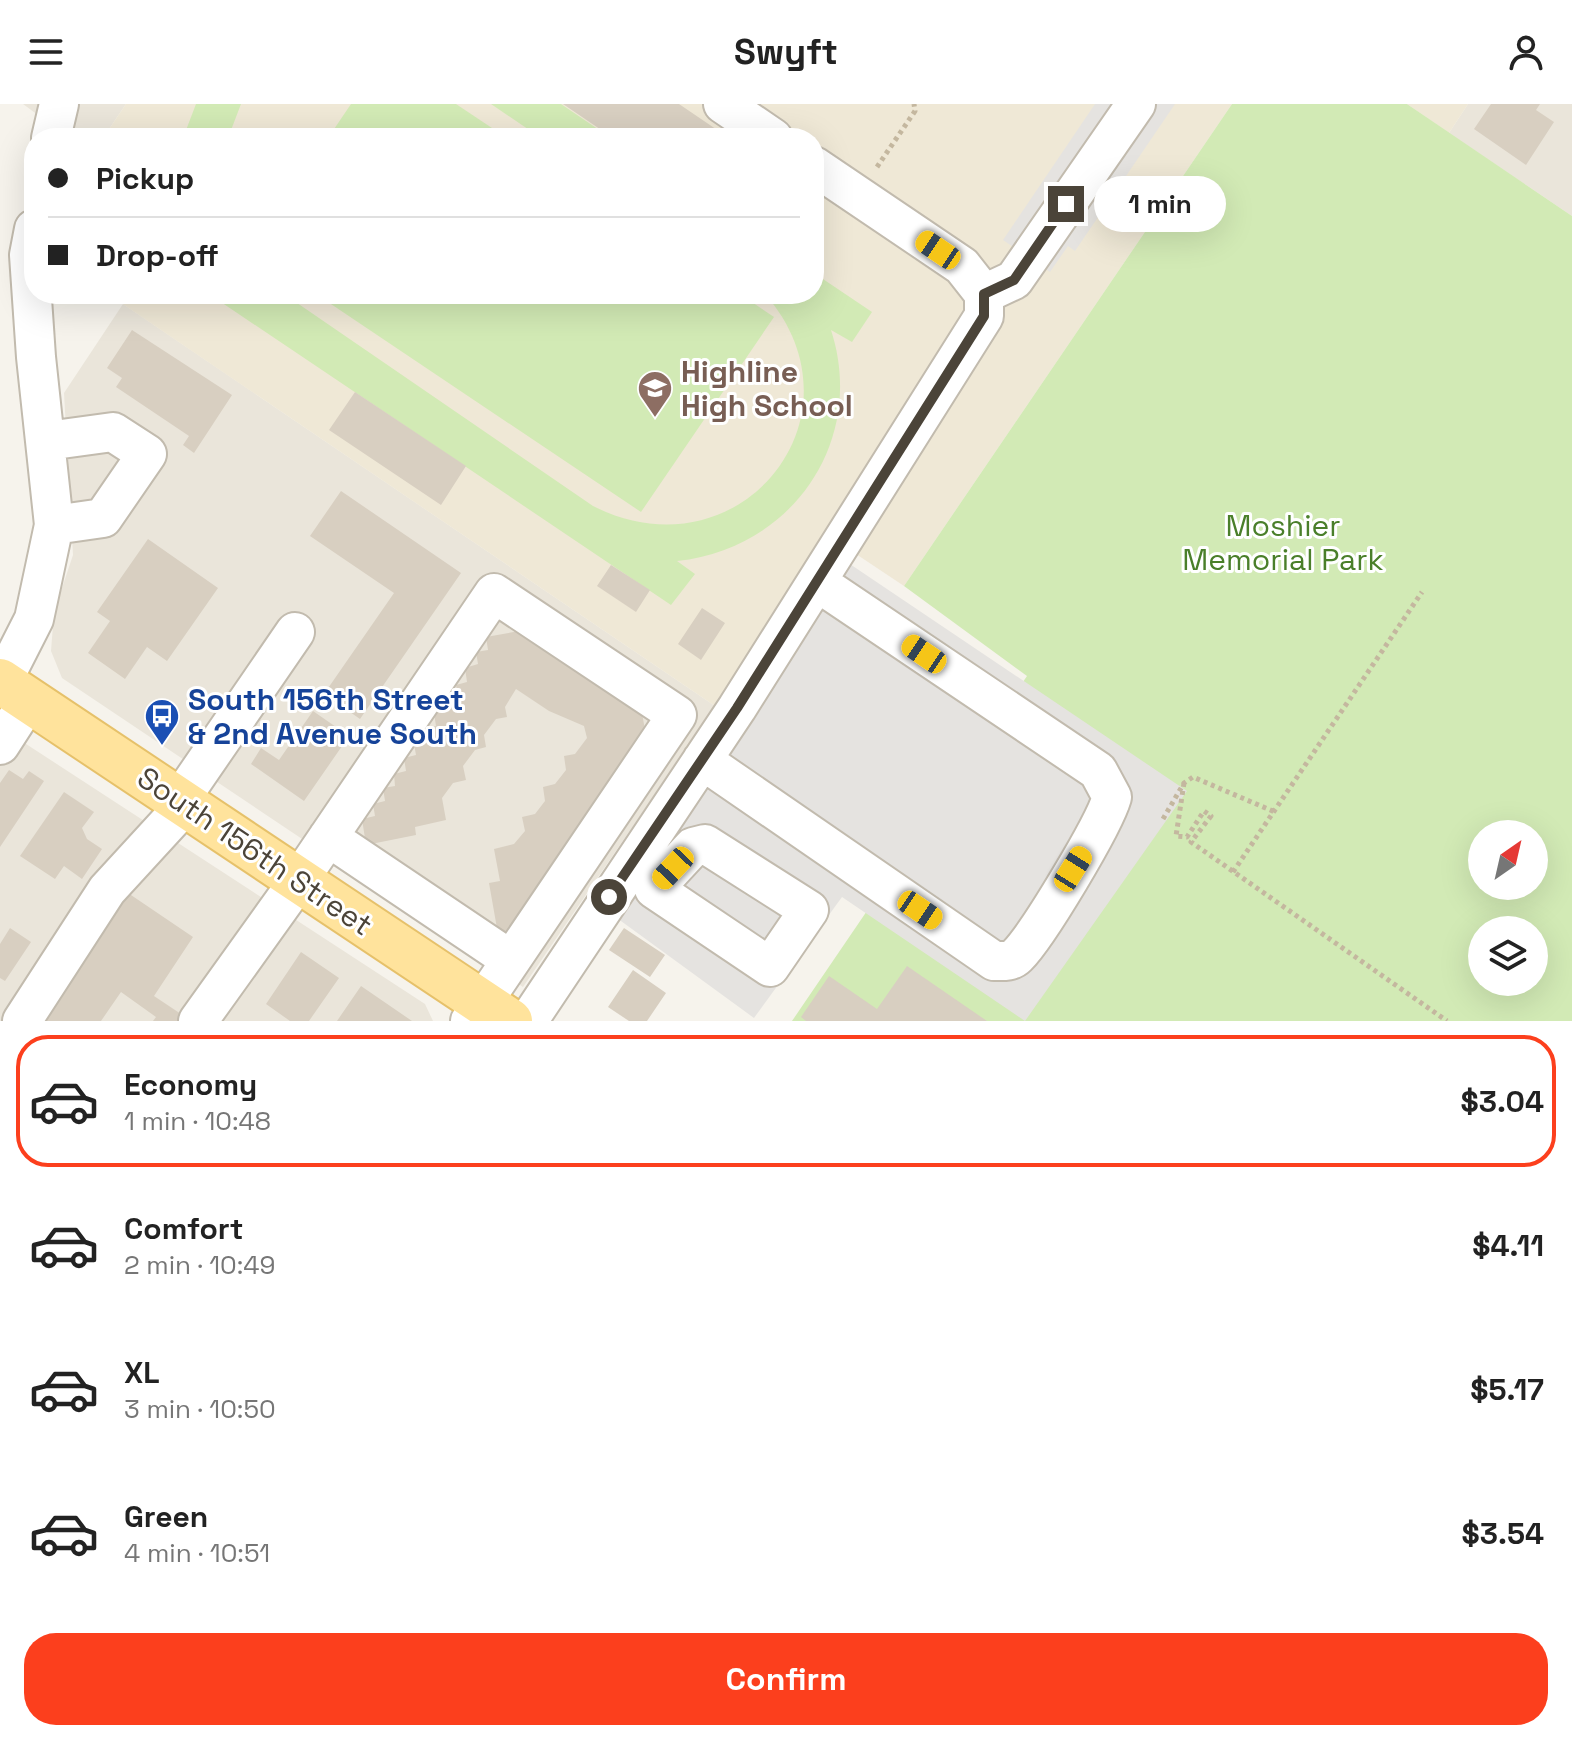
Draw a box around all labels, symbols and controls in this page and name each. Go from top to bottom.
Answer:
text: Swyft [734,29,838,75]
icon: menu [24,30,68,74]
icon: person [1504,30,1548,74]
text: Pickup [96,159,194,198]
callout: 1 min [1094,176,1226,232]
route end [1048,186,1084,222]
text: 1 min [1128,187,1192,221]
car [911,227,965,273]
text: Drop-off [96,236,219,275]
place label: Highline High School [681,352,853,425]
school or university icon: Highline High School [636,369,674,419]
park label: Moshier Memorial Park [1182,506,1384,579]
car [897,631,951,677]
place label: South 156th Street & 2nd Avenue South [188,680,477,753]
bus stop icon: South 156th Street & 2nd Avenue South [143,697,181,747]
street label: South 156th Street [130,758,380,944]
north arrow [1468,820,1548,900]
map controls [1468,820,1548,996]
car [648,842,698,894]
car [1050,842,1096,896]
route start [591,879,627,915]
car [893,887,947,933]
button: layers [1468,916,1548,996]
icon: car [28,1065,100,1137]
text: Economy [124,1065,257,1104]
text: $3.04 [1460,1082,1544,1121]
text: 1 min · 10:48 [124,1104,271,1138]
icon: car [28,1209,100,1281]
text: Comfort [124,1209,243,1248]
text: $4.11 [1472,1226,1544,1265]
text: 2 min · 10:49 [124,1248,276,1282]
icon: car [28,1353,100,1425]
text: XL [124,1353,160,1392]
text: $5.17 [1470,1370,1544,1409]
text: 3 min · 10:50 [124,1392,276,1426]
icon: car [28,1497,100,1569]
text: Green [124,1497,208,1536]
text: $3.54 [1462,1514,1544,1553]
text: 4 min · 10:51 [124,1536,270,1570]
button: Confirm [24,1633,1548,1725]

